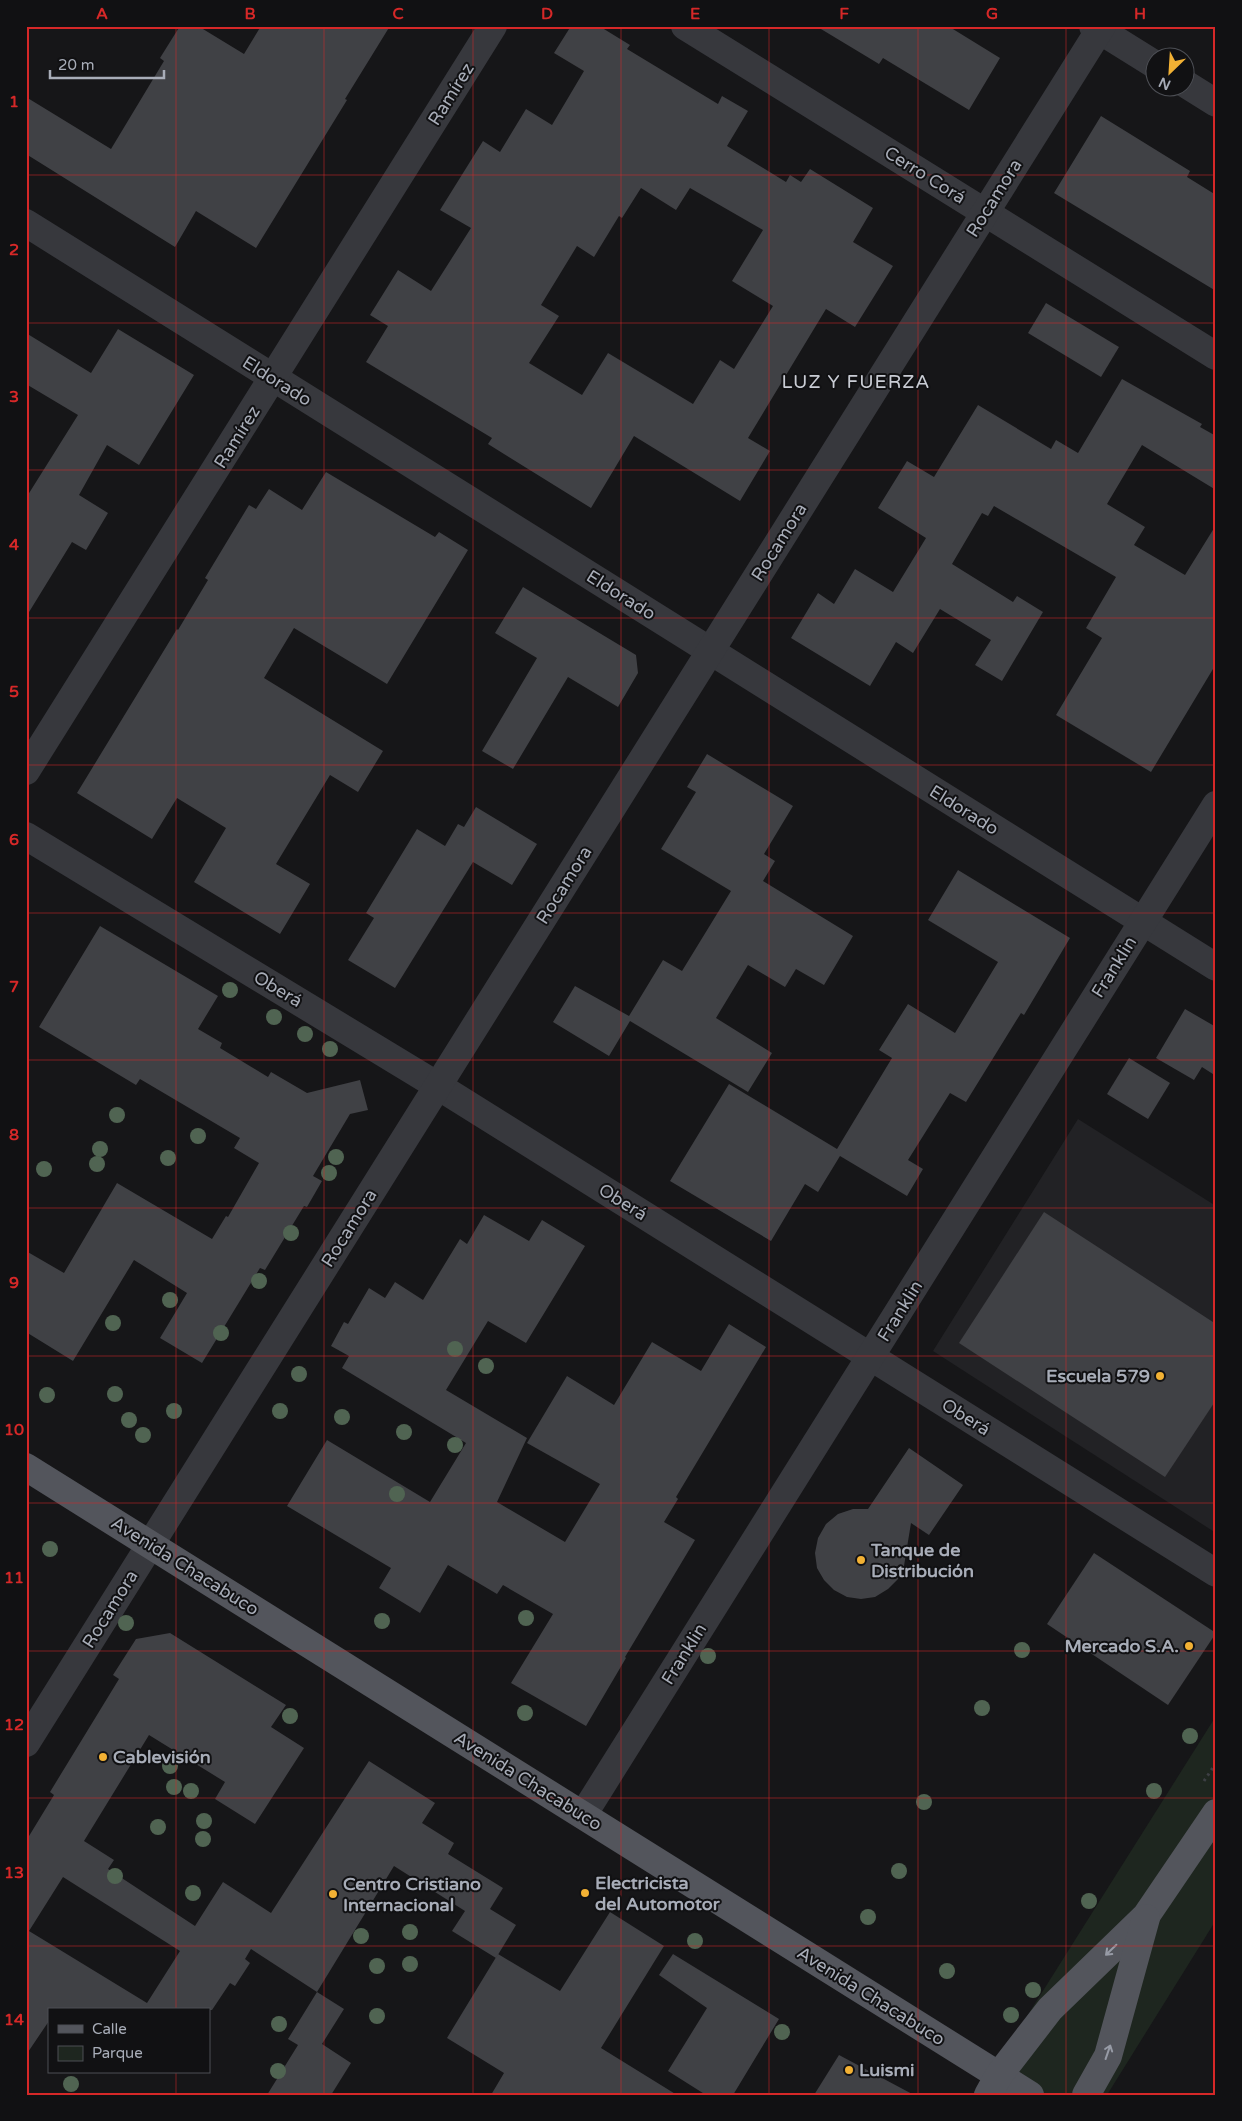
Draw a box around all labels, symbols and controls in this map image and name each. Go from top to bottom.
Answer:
text: A [96,4,108,24]
text: B [244,4,256,24]
text: C [392,4,404,24]
text: D [541,4,553,24]
text: E [690,4,700,24]
text: F [839,4,849,24]
text: G [986,4,998,24]
text: H [1134,4,1146,24]
scale bar [50,48,164,80]
north arrow [1144,48,1194,98]
text: 20 m [58,56,95,74]
street label: Ramírez [423,59,479,129]
text: N [1156,73,1173,93]
text: 1 [9,92,19,112]
street label: Cerro Corá [880,141,970,209]
street label: Rocamora [961,155,1027,241]
text: 2 [9,240,19,260]
street label: Eldorado [238,351,316,411]
district label: LUZ Y FUERZA [781,371,931,393]
text: 3 [9,387,19,407]
street label: Ramírez [209,402,265,472]
street label: Rocamora [746,499,812,585]
text: 4 [9,535,19,555]
street label: Eldorado [582,565,660,625]
text: 5 [9,682,19,702]
street label: Eldorado [925,780,1003,840]
text: 6 [9,830,19,850]
street label: Rocamora [531,842,597,928]
street label: Franklin [1087,932,1141,1002]
street label: Oberá [250,966,306,1012]
text: 7 [9,977,19,997]
text: 8 [9,1125,19,1145]
street label: Oberá [595,1179,651,1225]
street label: Rocamora [316,1185,382,1271]
text: 9 [9,1273,19,1293]
street label: Franklin [873,1276,927,1346]
place label: Escuela 579 [1046,1365,1150,1387]
marker: Escuela 579 [1154,1370,1166,1382]
street label: Oberá [938,1394,994,1440]
text: 10 [4,1420,24,1440]
street label: Avenida Chacabuco [107,1512,263,1620]
place label: Tanque de Distribución [870,1539,974,1582]
marker: Tanque de Distribución [855,1554,867,1566]
street label: Rocamora [77,1566,143,1652]
text: 11 [4,1568,24,1588]
street label: Franklin [657,1619,711,1689]
place label: Mercado S.A. [1064,1635,1179,1657]
marker: Mercado S.A. [1183,1640,1195,1652]
text: 12 [4,1715,24,1735]
street label: Avenida Chacabuco [450,1727,606,1835]
place label: Cablevisión [113,1746,211,1768]
marker: Cablevisión [97,1751,109,1763]
text: 13 [4,1863,24,1883]
place label: Electricista del Automotor [595,1872,721,1915]
place label: Centro Cristiano Internacional [343,1873,481,1916]
marker: Electricista del Automotor [579,1887,591,1899]
marker: Centro Cristiano Internacional [327,1888,339,1900]
street label: Avenida Chacabuco [793,1942,949,2050]
one-way arrow [1105,1944,1117,1956]
legend [48,2008,210,2074]
text: 14 [4,2010,24,2030]
text: Calle [92,2020,127,2038]
text: Parque [92,2044,143,2062]
one-way arrow [1104,2044,1114,2060]
place label: Luismi [859,2059,914,2081]
marker: Luismi [843,2064,855,2076]

